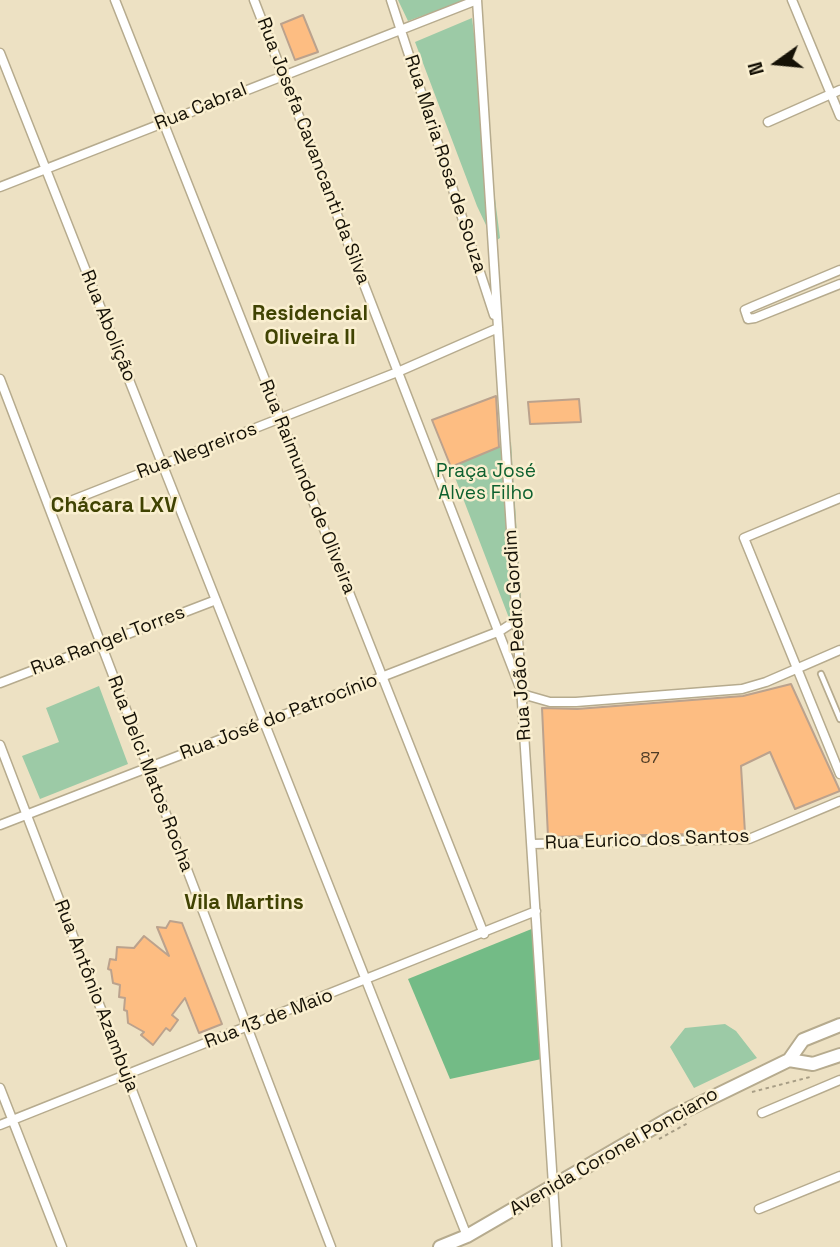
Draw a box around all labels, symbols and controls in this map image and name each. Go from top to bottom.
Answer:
street label: Rua Josefa Cavancanti da Silva [252,14,374,288]
north arrow [742,28,812,98]
street label: Rua Maria Rosa de Souza [399,52,491,276]
text: N [743,59,770,78]
street label: Rua Cabral [152,78,250,136]
street label: Rua Abolição [75,267,141,385]
district label: Residencial Oliveira II [252,301,368,351]
street label: Rua Raimundo de Oliveira [253,376,361,598]
street label: Rua Negreiros [134,418,260,484]
park label: Praça José Alves Filho [436,461,536,505]
district label: Chácara LXV [51,493,177,519]
street label: Rua João Pedro Gordim [499,529,537,741]
street label: Rua Rangel Torres [28,601,188,681]
street label: Rua José do Patrocínio [177,669,381,765]
street label: Rua Delci Matos Rocha [102,673,198,875]
house number: 87 [641,749,659,769]
street label: Rua Eurico dos Santos [544,825,750,855]
district label: Vila Martins [184,890,304,916]
street label: Rua Antônio Azambuja [49,897,143,1095]
street label: Rua 13 de Maio [202,984,336,1054]
street label: Avenida Coronel Ponciano [506,1083,722,1221]

